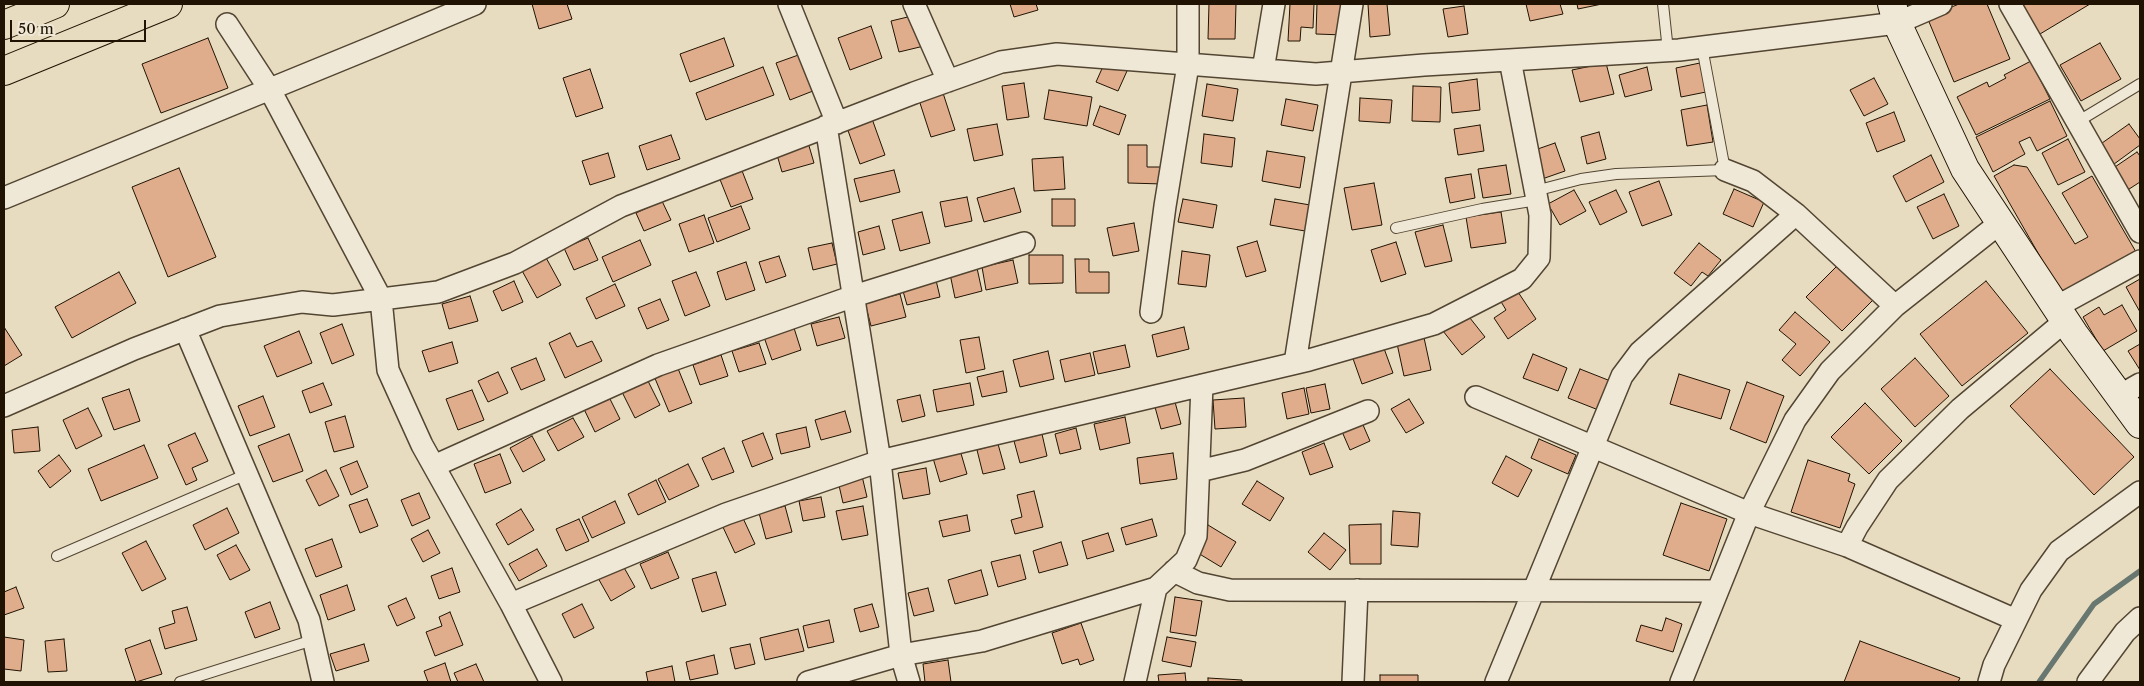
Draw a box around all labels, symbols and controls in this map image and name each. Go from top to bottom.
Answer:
scale bar [12,10,149,42]
text: 50 m [18,19,54,38]

